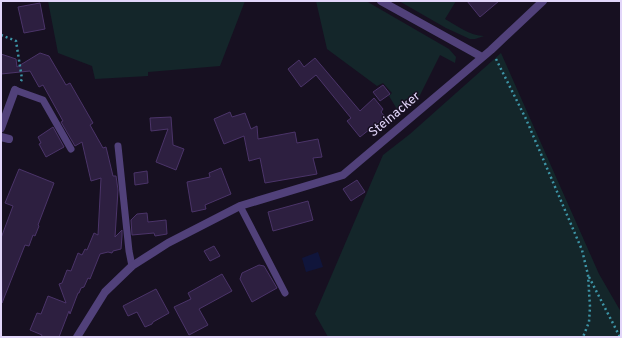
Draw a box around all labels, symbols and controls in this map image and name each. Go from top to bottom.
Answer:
street label: Steinacker [366,89,424,141]

